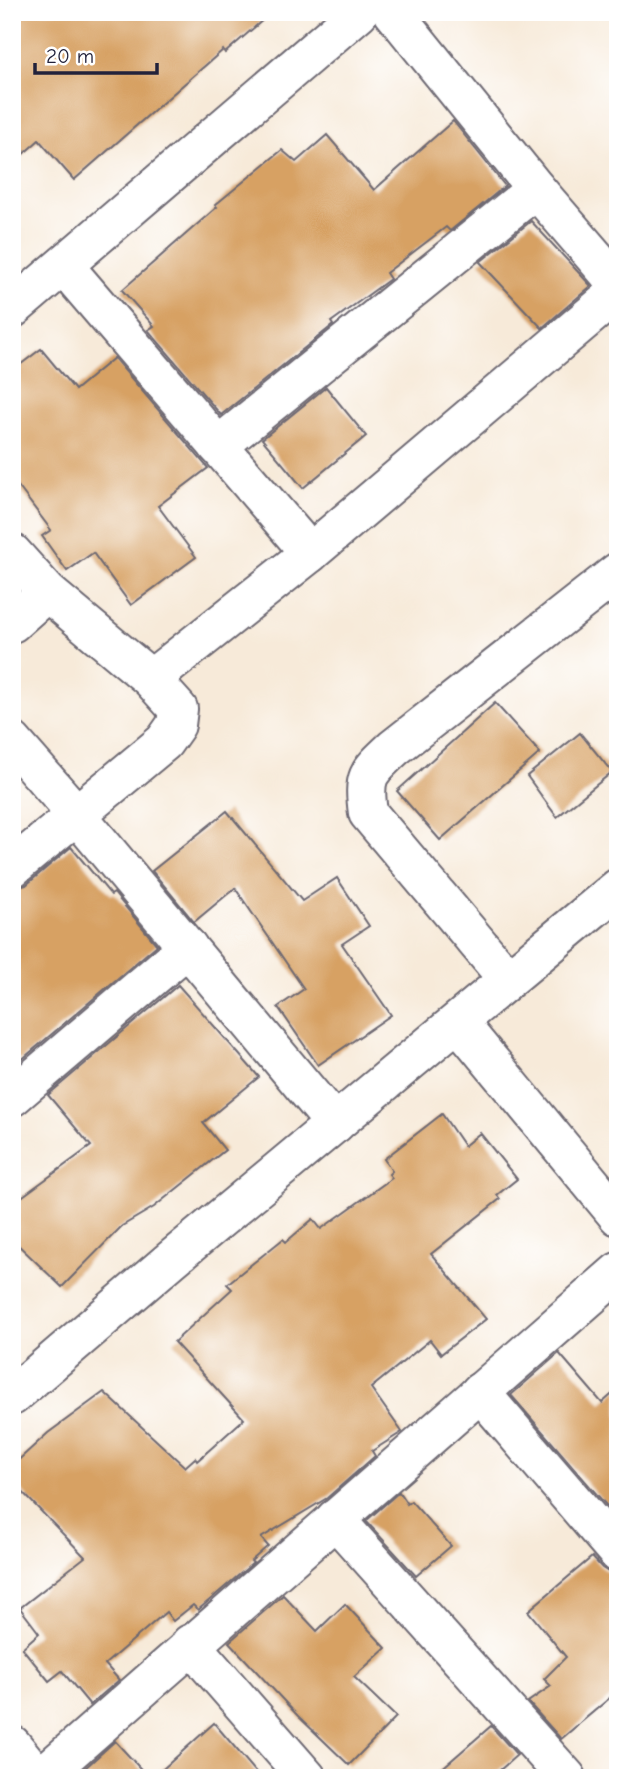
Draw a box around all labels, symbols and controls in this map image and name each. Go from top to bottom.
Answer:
scale bar [35,32,158,76]
text: 20 m [46,44,94,68]

